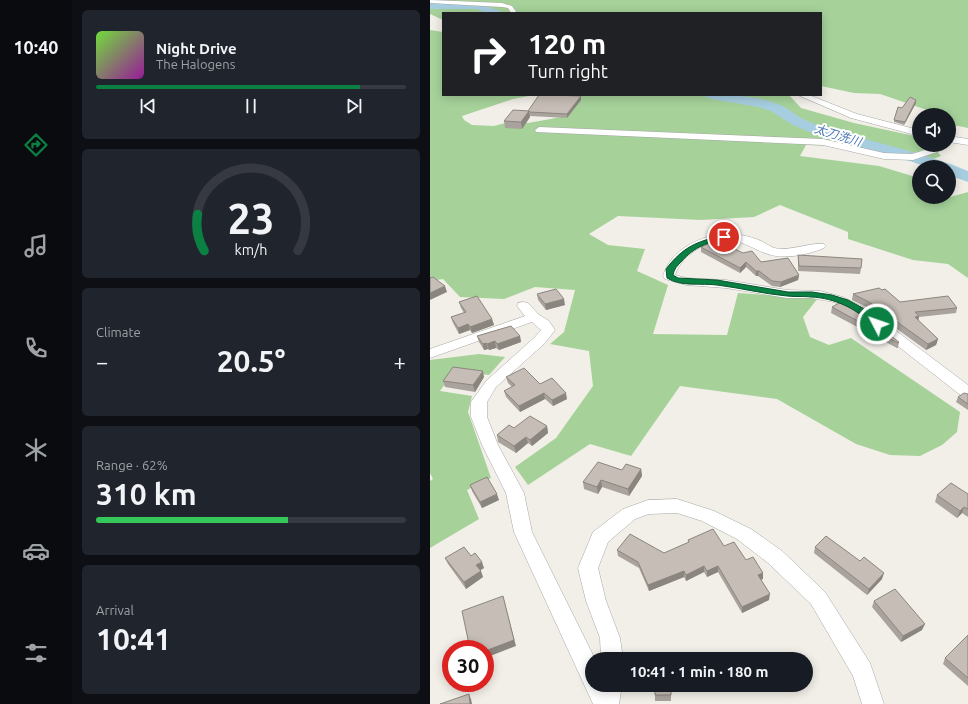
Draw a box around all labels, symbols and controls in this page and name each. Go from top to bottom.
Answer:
icon: right [462,28,514,80]
text: 120 m [528,28,606,59]
text: 10:40 [13,37,59,57]
text: Night Drive [156,40,237,57]
text: The Halogens [156,57,235,71]
text: Turn right [528,61,608,81]
icon: previous [137,95,159,117]
icon: pause [240,95,262,117]
icon: next [343,95,365,117]
map controls [912,108,956,204]
button: sound [912,108,956,152]
water label: 太刀洗川 [813,122,865,149]
icon: directions [22,131,50,159]
button: search [912,160,956,204]
text: 23 [228,195,274,242]
pin [707,220,741,254]
icon: arrive [713,226,735,248]
icon: music [22,232,50,260]
text: km/h [235,242,267,258]
position arrow [856,303,898,345]
text: Climate [96,325,141,339]
icon: phone [22,334,50,362]
text: 20.5° [217,344,285,378]
text: − [96,349,108,374]
text: + [394,349,406,374]
icon: climate [22,436,50,464]
text: Range · 62% [96,458,168,472]
text: 310 km [96,477,197,511]
icon: car [22,537,50,565]
text: Arrival [96,603,134,617]
text: 10:41 [96,622,171,656]
icon: filters [22,639,50,667]
speed limit sign: 30 [442,640,494,692]
text: 10:41 · 1 min · 180 m [630,663,768,680]

